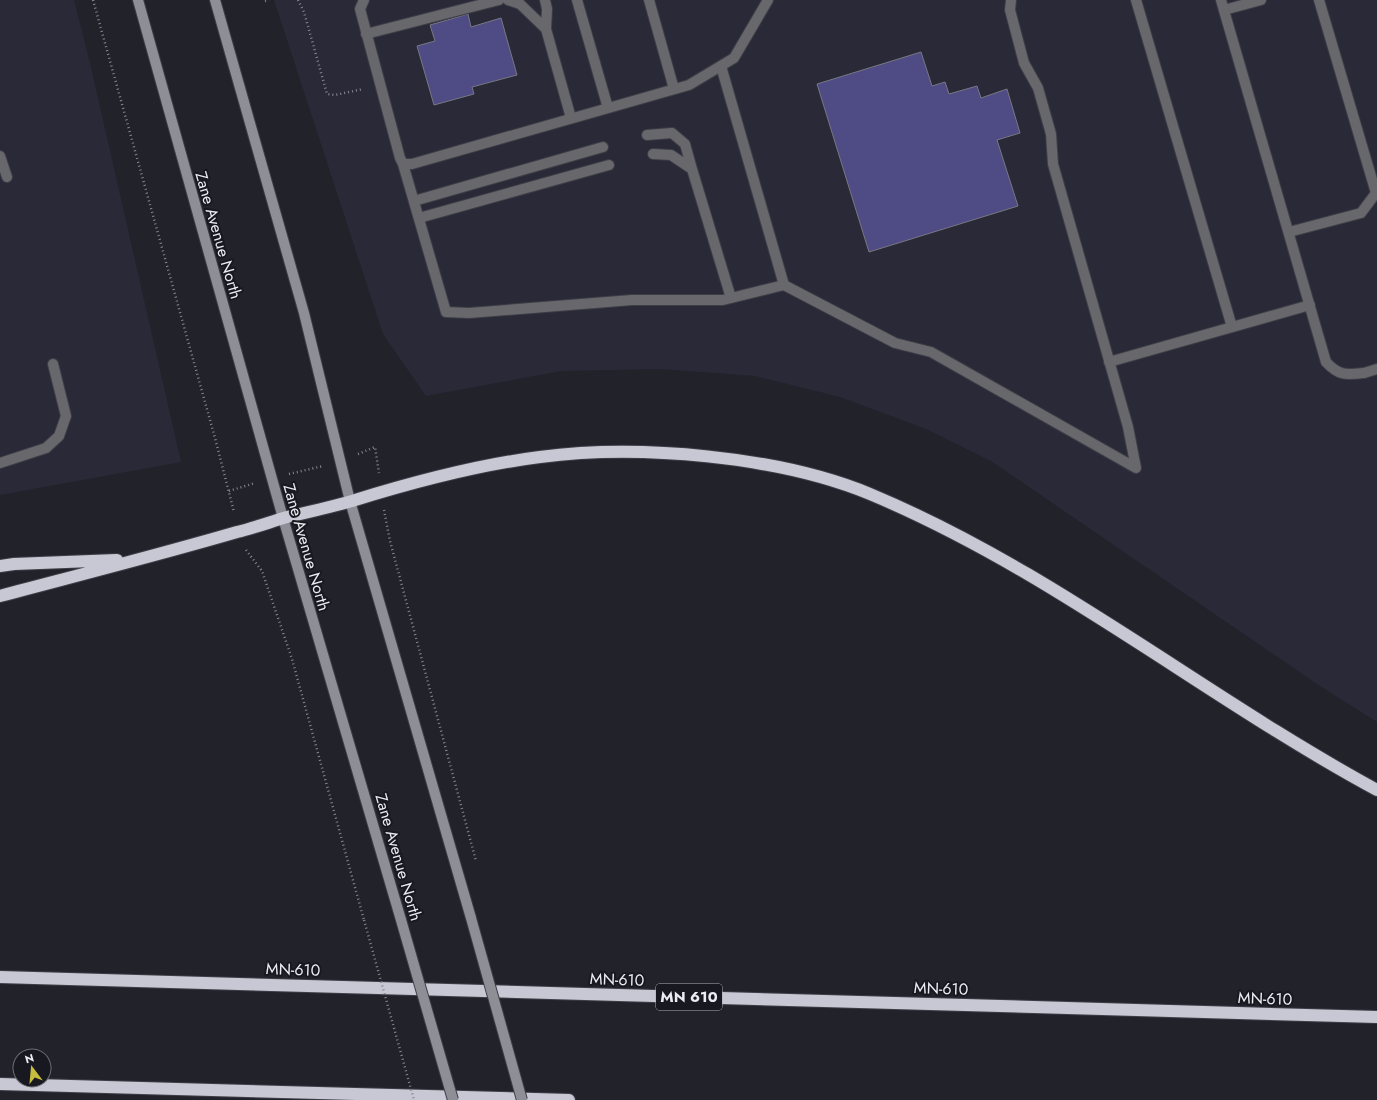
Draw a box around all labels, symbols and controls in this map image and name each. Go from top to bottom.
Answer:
street label: Zane Avenue North [189,169,248,301]
street label: Zane Avenue North [277,481,336,613]
street label: Zane Avenue North [369,791,428,923]
street label: MN-610 [265,957,321,982]
street label: MN-610 [589,967,645,992]
street label: MN-610 [913,976,969,1001]
road number: MN 610 [656,984,722,1010]
street label: MN-610 [1237,986,1293,1011]
north arrow [12,1048,52,1088]
text: N [23,1049,36,1067]

